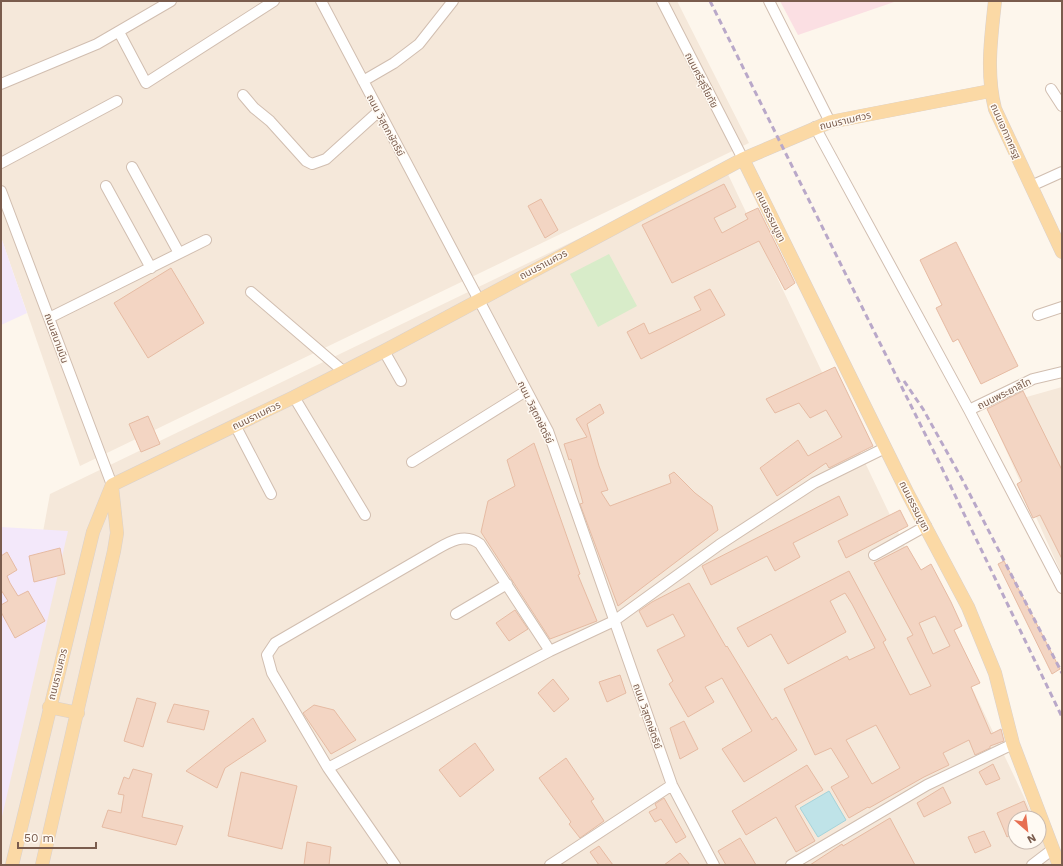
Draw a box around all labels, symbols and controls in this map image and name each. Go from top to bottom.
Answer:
street label: ถนนศรีสุริโยทัย [682,51,720,110]
street label: ถนน วิสุตกษัตริย์ [364,93,406,158]
street label: ถนนเอกาทศรฐ [988,102,1023,161]
street label: ถนนราเมศวร [818,109,872,132]
street label: ถนนธรรมบูชา [753,189,788,244]
street label: ถนนราเมศวร [518,247,569,282]
street label: ถนนสนามบิน [42,312,71,365]
street label: ถนนพระยาลิไท [976,376,1033,411]
street label: ถนน วิสุตกษัตริย์ [515,379,555,446]
street label: ถนนราเมศวร [230,399,282,432]
street label: ถนนธรรมบูชา [896,479,932,534]
street label: ถนนราเมศวร [46,647,69,701]
street label: ถนน วิสุตกษัตริย์ [630,682,664,751]
north arrow [1007,810,1047,850]
scale bar [18,824,96,850]
text: 50 m [24,831,54,845]
text: N [1025,831,1038,846]

